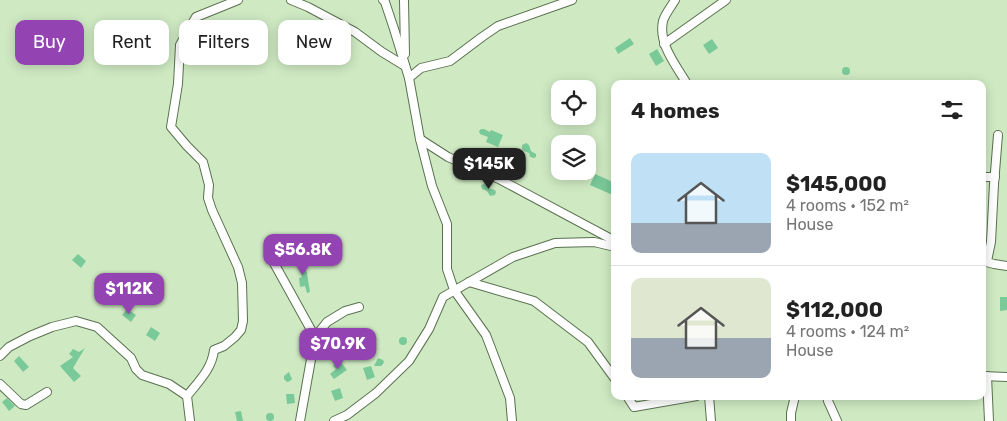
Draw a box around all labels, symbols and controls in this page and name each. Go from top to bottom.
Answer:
chip: Buy [15,20,84,65]
chip: Rent [94,20,169,65]
chip: Filters [179,20,268,65]
chip: New [278,20,351,65]
map controls [551,80,596,180]
button: locate [551,80,596,125]
icon: filters [938,96,966,124]
text: 4 homes [631,98,720,123]
button: layers [551,135,596,180]
pin: $145K [454,148,524,190]
text: $145K [464,154,514,173]
text: $145,000 [786,171,887,196]
icon: home [671,173,731,233]
text: 4 rooms · 152 m² [786,196,909,215]
text: House [786,215,833,234]
pin: $56.8K [262,234,344,276]
text: $56.8K [274,240,332,259]
pin: $112K [94,272,164,315]
text: $112K [105,279,153,298]
text: $112,000 [786,297,883,322]
icon: home [671,298,731,358]
text: 4 rooms · 124 m² [786,322,909,341]
pin: $70.9K [297,328,379,370]
text: $70.9K [310,334,366,353]
text: House [786,341,833,360]

